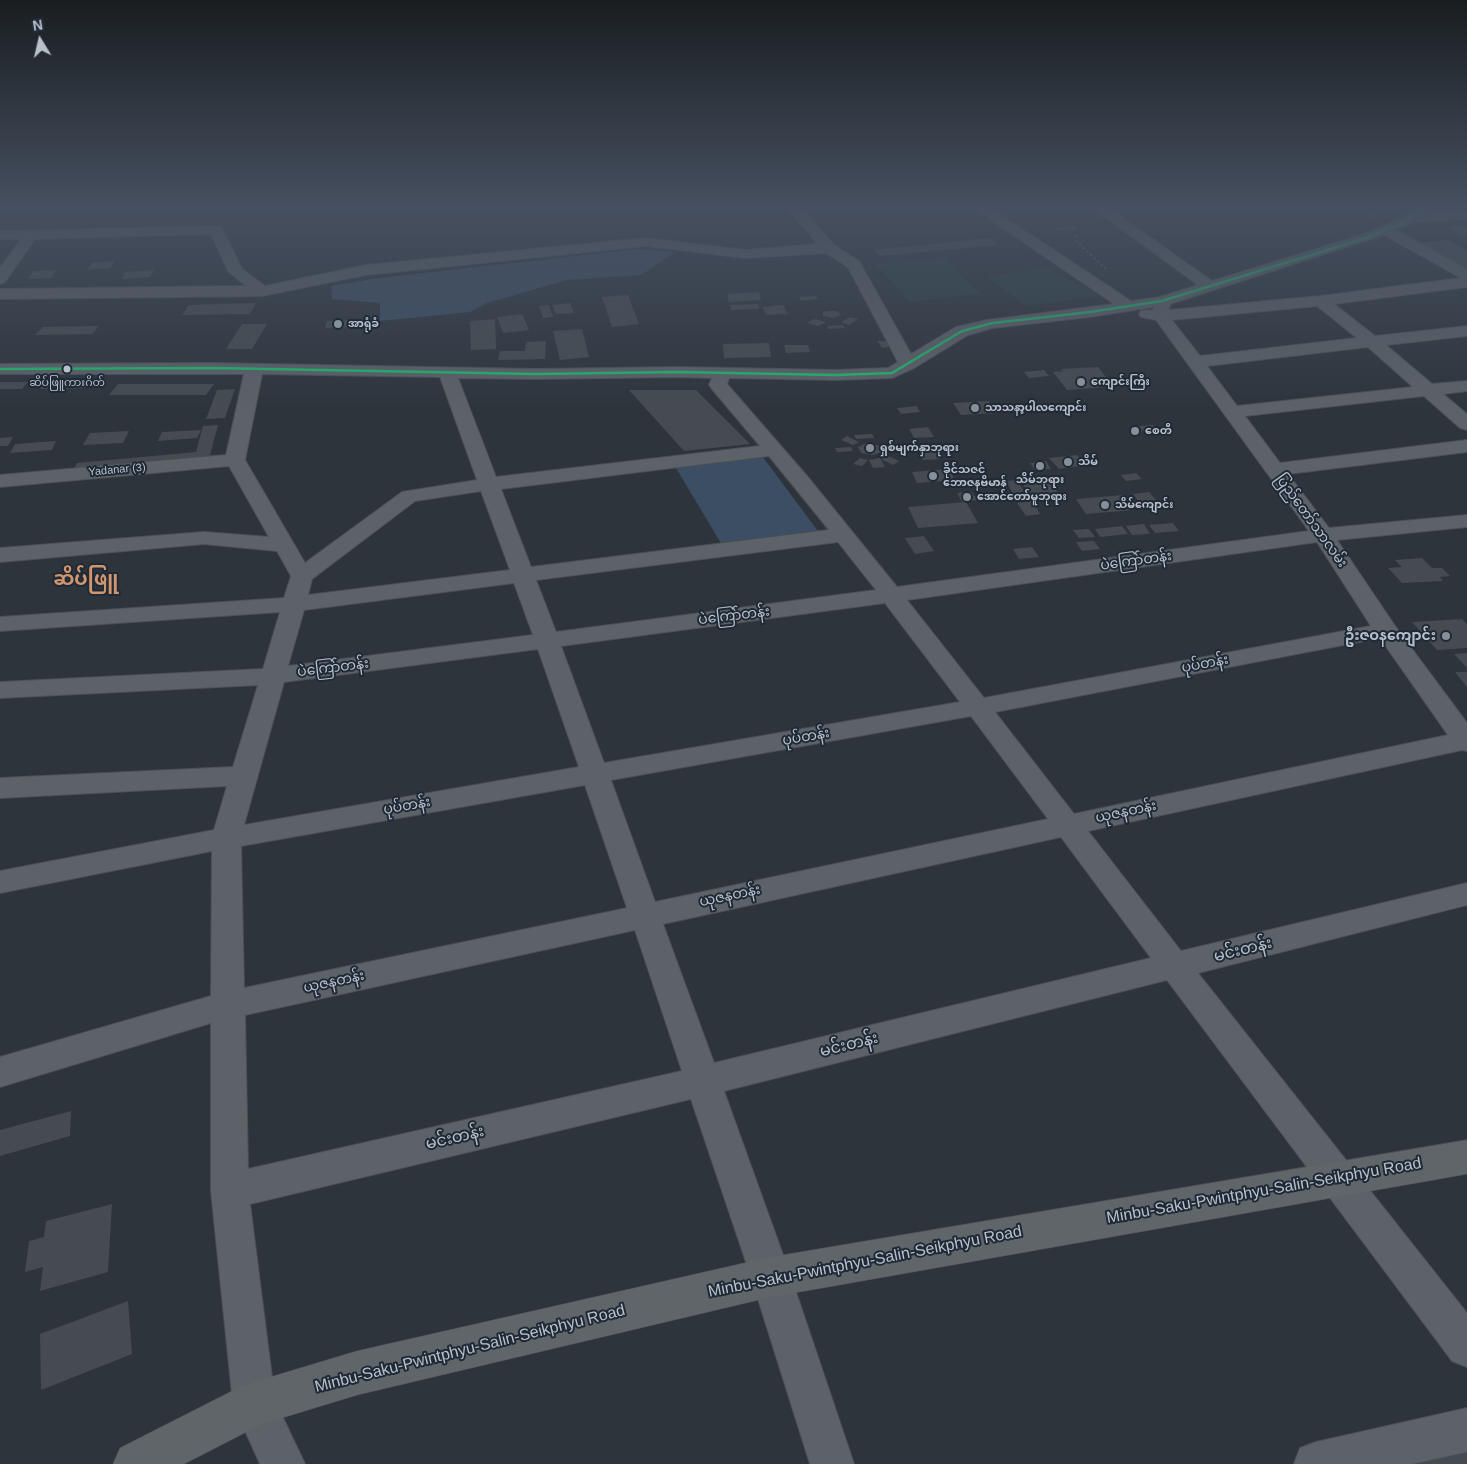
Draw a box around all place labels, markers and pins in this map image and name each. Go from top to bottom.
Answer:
place label: အာရုံခံ [348,317,379,331]
marker: အာရုံခံ [332,318,344,330]
marker: ဆိပ်ဖြူကားဂိတ် [62,364,72,374]
place label: ကျောင်းကြီး [1091,375,1150,389]
place label: ဆိပ်ဖြူကားဂိတ် [29,376,105,390]
marker: ကျောင်းကြီး [1075,376,1087,388]
place label: သာသနာ့ပါလကျောင်း [985,401,1087,415]
marker: သာသနာ့ပါလကျောင်း [969,402,981,414]
place label: စေတီ [1145,424,1172,438]
marker: စေတီ [1129,425,1141,437]
place label: ရှစ်မျက်နှာဘုရား [880,441,959,455]
marker: ရှစ်မျက်နှာဘုရား [864,442,876,454]
place label: သိမ် [1078,455,1098,469]
marker: သိမ် [1062,456,1074,468]
marker: သိမ်ဘုရား [1034,460,1046,472]
place label: ခိုင်သဇင် ဘောဇနဗိမာန် [943,463,1007,489]
marker: ခိုင်သဇင် ဘောဇနဗိမာန် [927,470,939,482]
place label: သိမ်ဘုရား [1016,473,1064,487]
place label: အောင်တော်မူဘုရား [977,490,1067,504]
marker: အောင်တော်မူဘုရား [961,491,973,503]
place label: သိမ်ကျောင်း [1115,498,1173,512]
marker: သိမ်ကျောင်း [1099,499,1111,511]
place label: ဦးဇဝနကျောင်း [1345,628,1436,644]
marker: ဦးဇဝနကျောင်း [1440,630,1452,642]

